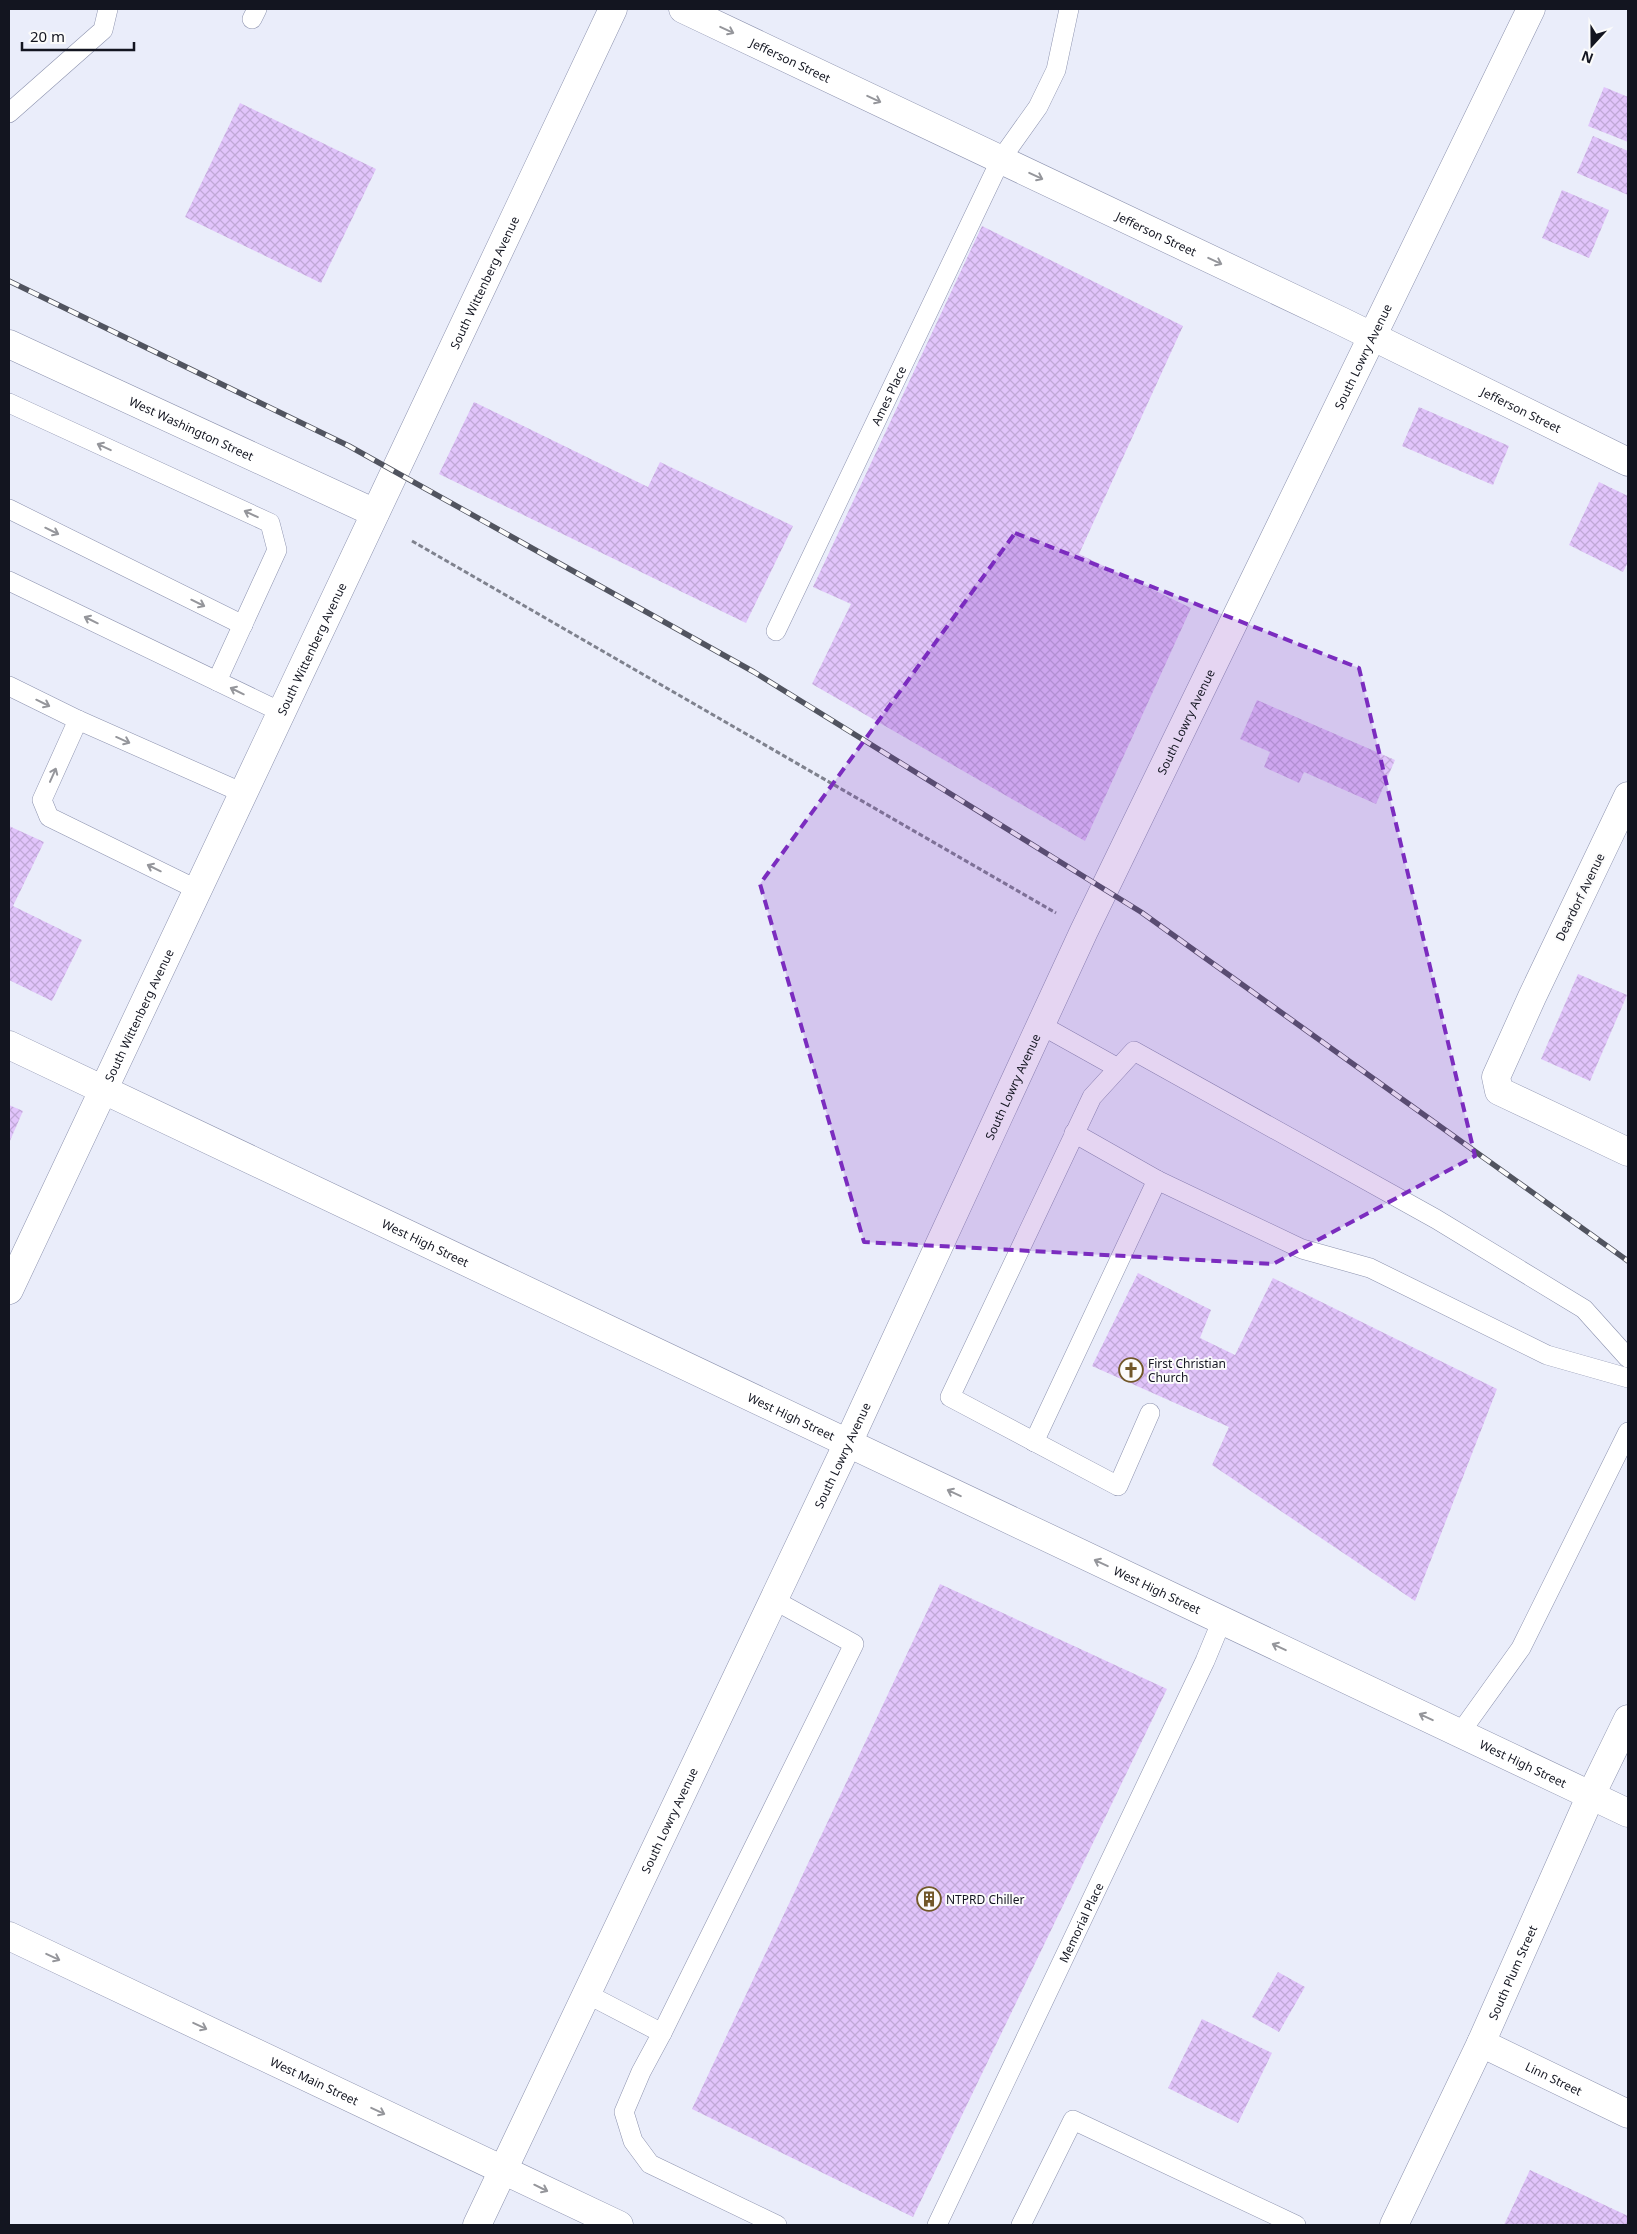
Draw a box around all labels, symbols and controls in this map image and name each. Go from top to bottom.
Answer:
scale bar [22,20,135,52]
north arrow [1567,20,1617,70]
one-way arrow [719,25,734,35]
text: 20 m [30,26,65,46]
street label: Jefferson Street [747,33,834,87]
text: N [1578,47,1596,69]
one-way arrow [866,95,881,104]
one-way arrow [1029,171,1044,181]
street label: Jefferson Street [1113,207,1200,260]
street label: South Wittenberg Avenue [445,213,523,352]
one-way arrow [1207,257,1222,266]
street label: South Lowry Avenue [1330,300,1396,412]
street label: Ames Place [867,363,910,428]
street label: Jefferson Street [1477,382,1565,437]
street label: West Washington Street [126,392,257,465]
one-way arrow [97,441,112,451]
one-way arrow [244,509,259,519]
one-way arrow [45,526,60,536]
street label: South Wittenberg Avenue [273,579,350,718]
one-way arrow [190,599,205,608]
one-way arrow [84,615,99,625]
street label: South Lowry Avenue [1153,666,1218,777]
one-way arrow [230,686,245,695]
one-way arrow [36,698,51,708]
one-way arrow [115,735,130,745]
one-way arrow [49,768,59,783]
street label: Deardorf Avenue [1551,850,1609,944]
one-way arrow [147,863,162,873]
street label: South Wittenberg Avenue [100,946,177,1084]
street label: South Lowry Avenue [980,1030,1044,1143]
street label: West High Street [379,1215,472,1271]
place label: First Christian Church [1148,1355,1226,1386]
church icon: First Christian Church [1118,1357,1144,1383]
street label: West High Street [745,1388,838,1444]
street label: South Lowry Avenue [810,1399,874,1511]
one-way arrow [947,1488,962,1497]
one-way arrow [1094,1557,1109,1567]
street label: West High Street [1111,1562,1204,1618]
one-way arrow [1272,1642,1287,1652]
one-way arrow [1419,1711,1434,1721]
street label: West High Street [1477,1735,1570,1792]
street label: South Lowry Avenue [637,1764,702,1876]
street label: Memorial Place [1054,1879,1107,1965]
building icon: NTPRD Chiller [916,1886,942,1912]
place label: NTPRD Chiller [946,1891,1024,1908]
street label: South Plum Street [1484,1922,1541,2022]
one-way arrow [45,1952,60,1962]
one-way arrow [192,2022,207,2031]
street label: West Main Street [268,2053,362,2109]
street label: Linn Street [1523,2057,1586,2099]
one-way arrow [370,2107,385,2116]
one-way arrow [533,2184,548,2193]

